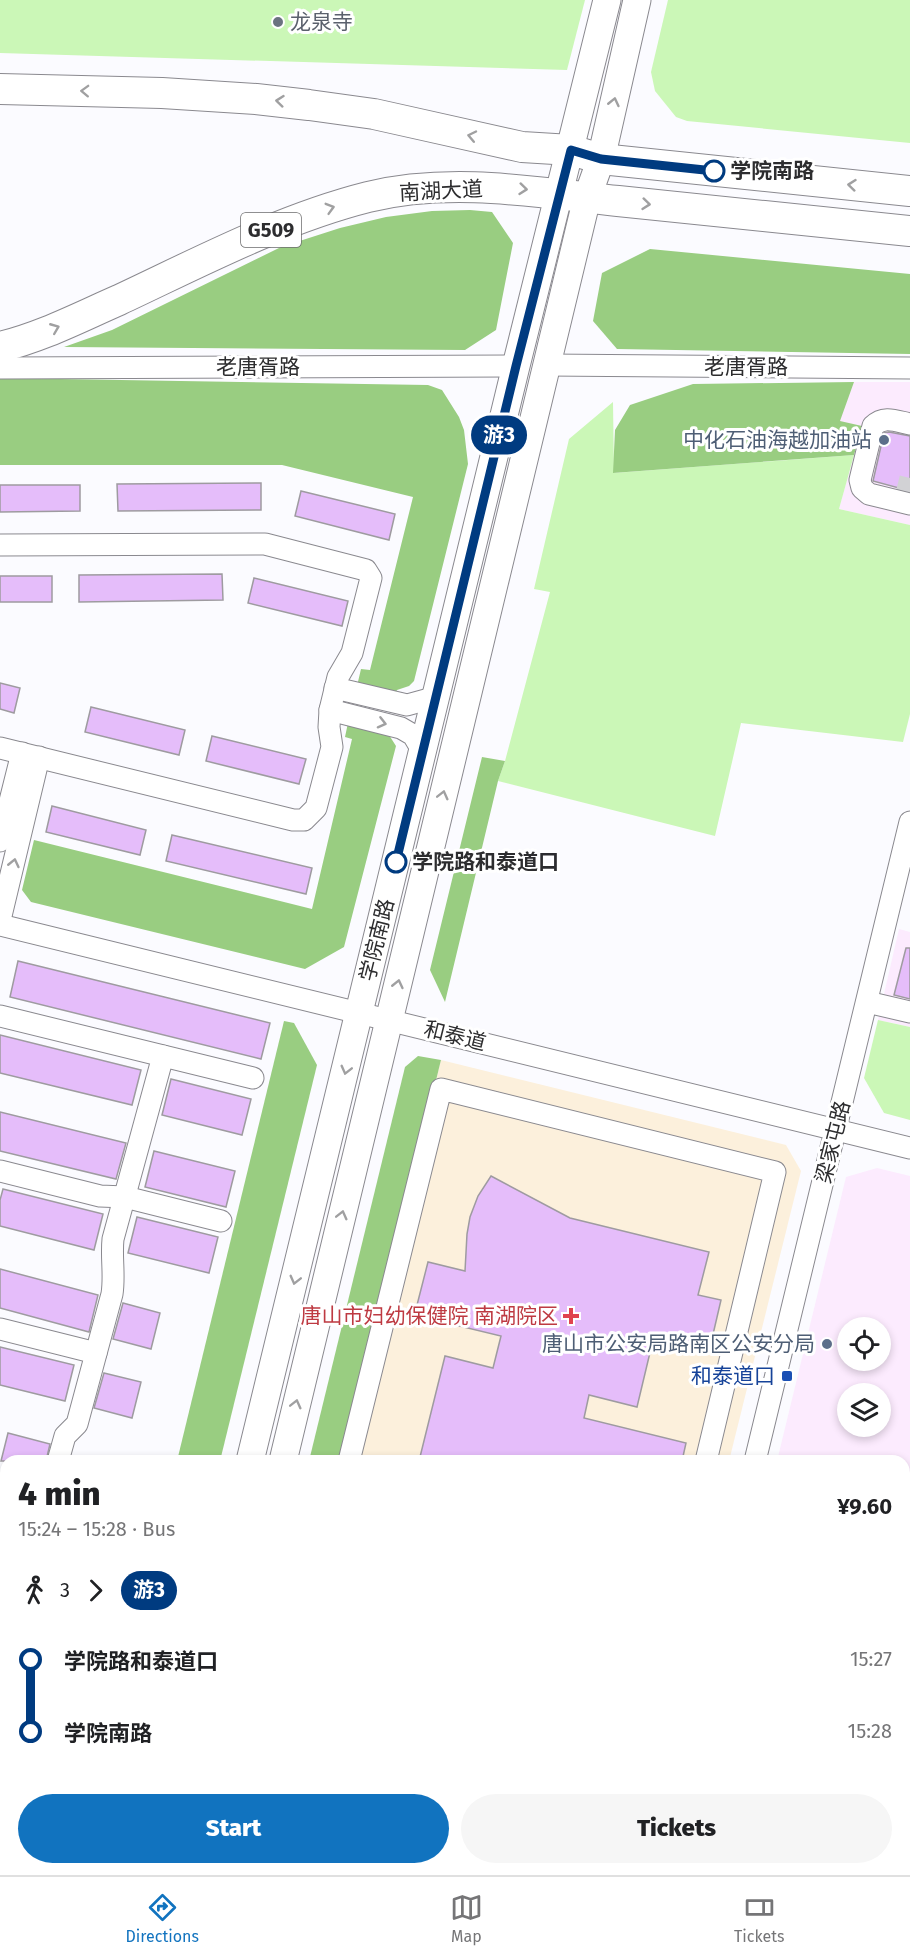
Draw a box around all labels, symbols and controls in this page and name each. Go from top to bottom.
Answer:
place label: 龙泉寺 [290,9,353,35]
marker: 龙泉寺 [271,15,285,29]
one-way arrow [81,85,90,97]
one-way arrow [275,96,285,108]
one-way arrow [606,97,619,107]
one-way arrow [467,130,477,143]
place label: 学院南路 [730,158,814,184]
marker: 学院南路 [703,160,725,182]
street label: 南湖大道 [398,176,484,206]
one-way arrow [847,179,856,192]
one-way arrow [518,182,527,195]
one-way arrow [641,197,650,210]
one-way arrow [324,203,335,215]
road number: G509 [241,213,301,247]
one-way arrow [49,323,60,335]
street label: 老唐胥路 [216,354,300,380]
street label: 老唐胥路 [704,354,788,380]
line badge: 游3 [472,416,526,454]
text: 游3 [483,422,515,448]
place label: 中化石油海越加油站 [683,427,872,453]
marker: 中化石油海越加油站 [877,433,891,447]
one-way arrow [376,715,386,728]
one-way arrow [436,790,449,800]
place label: 学院路和泰道口 [412,849,559,875]
marker: 学院路和泰道口 [385,851,407,873]
one-way arrow [6,858,19,868]
street label: 学院南路 [354,896,400,984]
one-way arrow [390,979,403,989]
street label: 和泰道 [421,1016,489,1056]
one-way arrow [340,1065,353,1075]
street label: 梁家屯路 [810,1098,856,1186]
one-way arrow [335,1210,348,1220]
one-way arrow [289,1275,302,1285]
place label: 唐山市妇幼保健院 南湖院区 [300,1303,558,1329]
marker: 唐山市妇幼保健院 南湖院区 [562,1307,580,1325]
map controls [837,1317,891,1437]
button: locate [837,1317,891,1371]
place label: 唐山市公安局路南区公安分局 [542,1331,815,1357]
marker: 唐山市公安局路南区公安分局 [820,1337,834,1351]
place label: 和泰道口 [691,1363,775,1389]
marker: 和泰道口 [780,1369,794,1383]
button: layers [837,1383,891,1437]
one-way arrow [289,1399,302,1409]
text: 4 min [18,1474,101,1514]
text: ¥9.60 [837,1493,892,1520]
text: 15:24 – 15:28 · Bus [18,1517,175,1541]
icon: walk [18,1574,51,1607]
icon: forward [79,1574,112,1607]
text: 游3 [133,1577,165,1603]
text: 3 [60,1578,70,1602]
text: 15:27 [850,1647,892,1671]
text: 学院路和泰道口 [64,1648,218,1675]
text: 15:28 [848,1719,892,1743]
text: 学院南路 [64,1720,152,1747]
button: Start [18,1794,449,1863]
button: Tickets [461,1794,892,1863]
tab: Directions [126,1891,199,1946]
tab: Map [450,1891,483,1946]
tab: Tickets [734,1891,784,1946]

